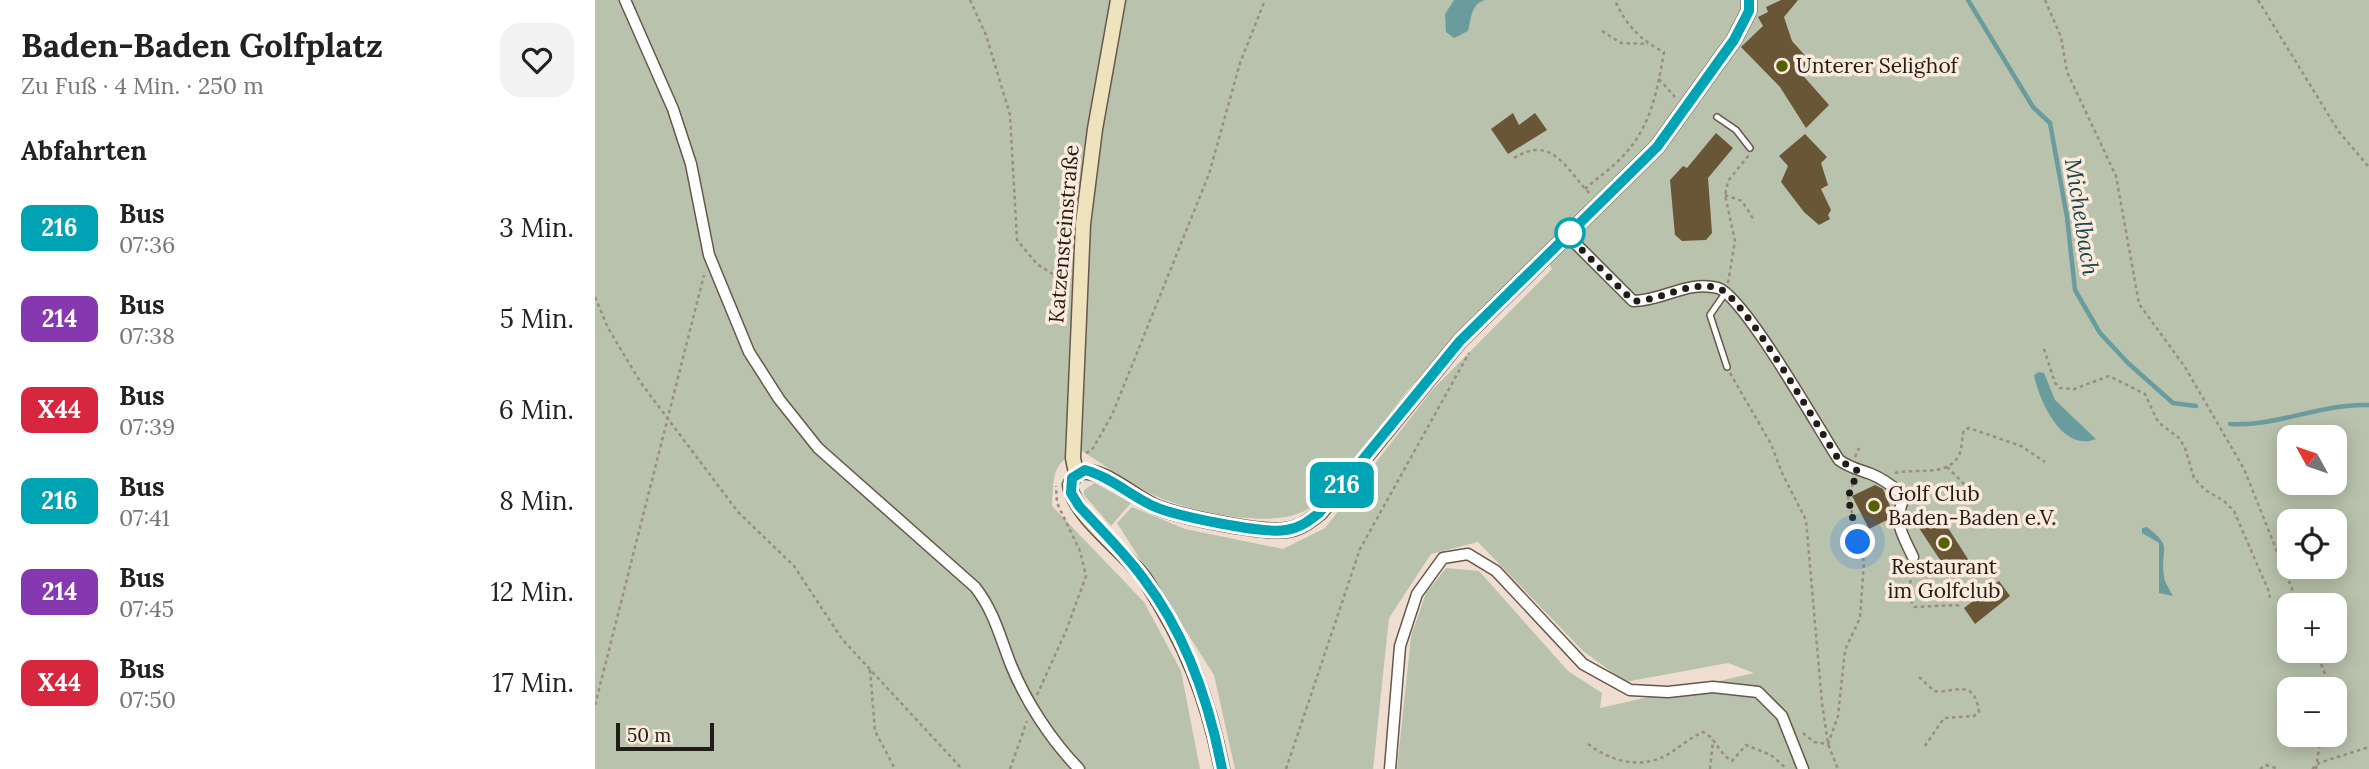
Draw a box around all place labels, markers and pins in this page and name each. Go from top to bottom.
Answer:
place label: Unterer Selighof [1796,52,1960,79]
marker: Unterer Selighof [1774,58,1790,74]
unlabelled marker [1555,218,1585,248]
place label: Golf Club Baden-Baden e.V. [1888,480,2056,531]
marker: Golf Club Baden-Baden e.V. [1866,498,1882,514]
marker: Restaurant im Golfclub [1936,535,1952,551]
place label: Restaurant im Golfclub [1888,553,2000,604]

